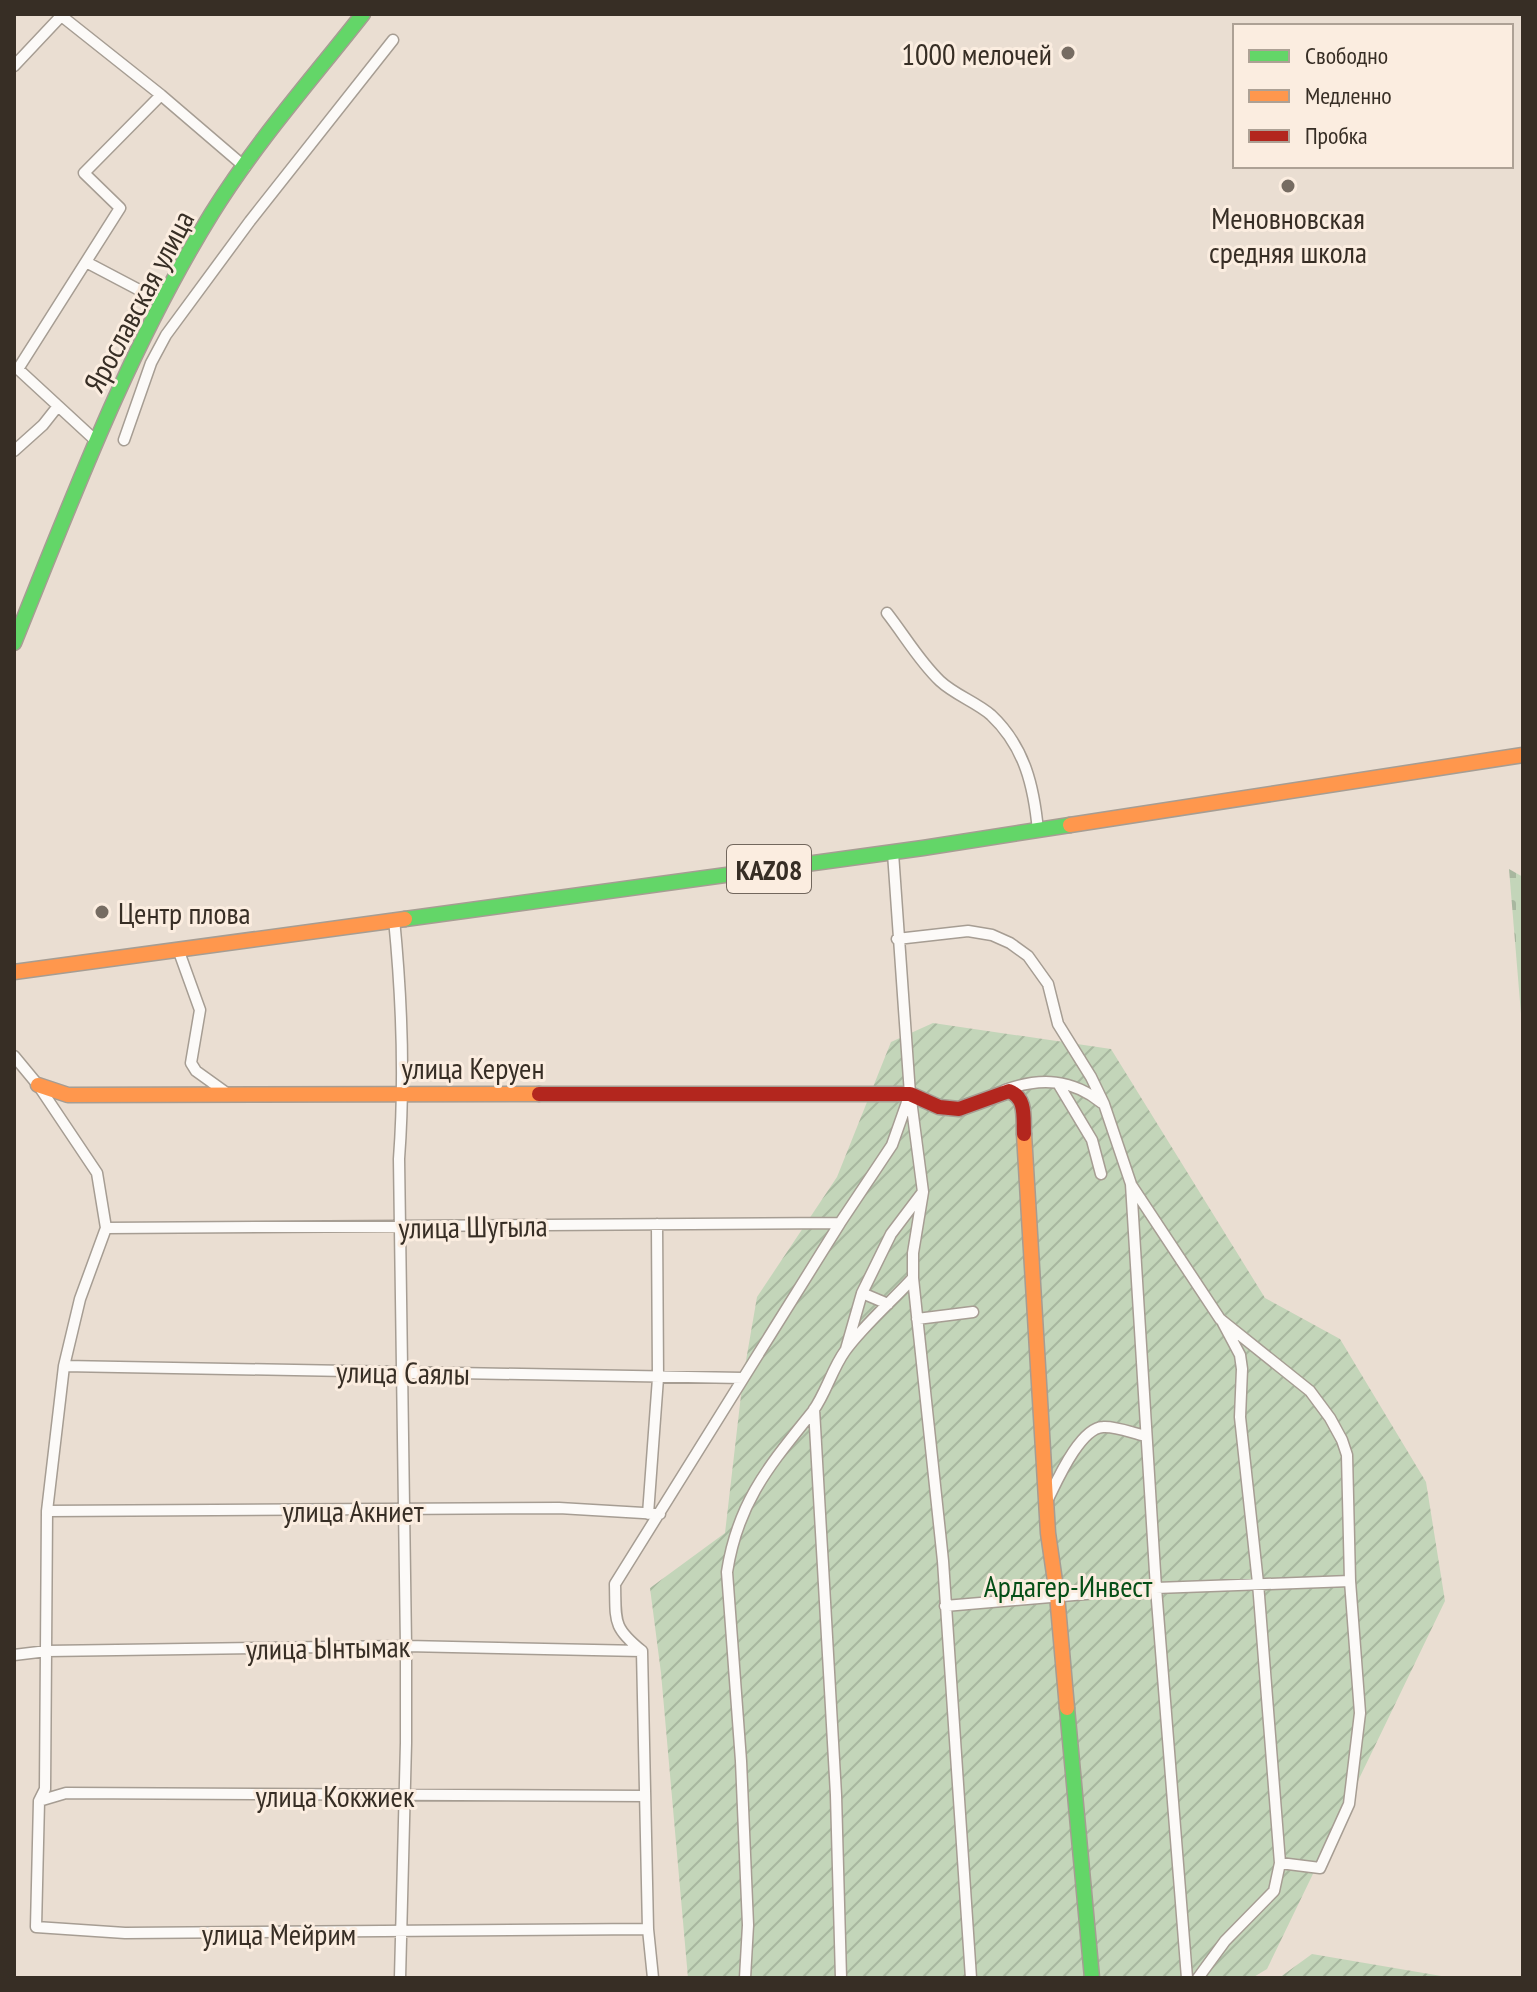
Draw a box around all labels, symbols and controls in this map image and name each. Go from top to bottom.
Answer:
legend [1233,24,1513,168]
place label: 1000 мелочей [901,34,1052,73]
text: Свободно [1305,40,1388,71]
marker: 1000 мелочей [1059,44,1077,62]
text: Медленно [1305,80,1392,111]
text: Пробка [1305,120,1368,151]
marker: Меновновская средняя школа [1279,177,1297,195]
place label: Меновновская средняя школа [1209,198,1367,271]
street label: Ярославская улица [74,203,202,399]
road number: KAZ08 [727,845,811,893]
place label: Центр плова [118,893,251,932]
marker: Центр плова [93,903,111,921]
street label: улица Керуен [402,1048,544,1087]
street label: улица Шугыла [398,1205,548,1247]
street label: улица Саялы [336,1351,470,1393]
street label: улица Акниет [282,1491,424,1530]
park label: Ардагер-Инвест [984,1566,1153,1605]
street label: улица Ынтымак [245,1626,411,1668]
street label: улица Кокжиек [255,1776,415,1815]
street label: улица Мейрим [202,1914,356,1953]

